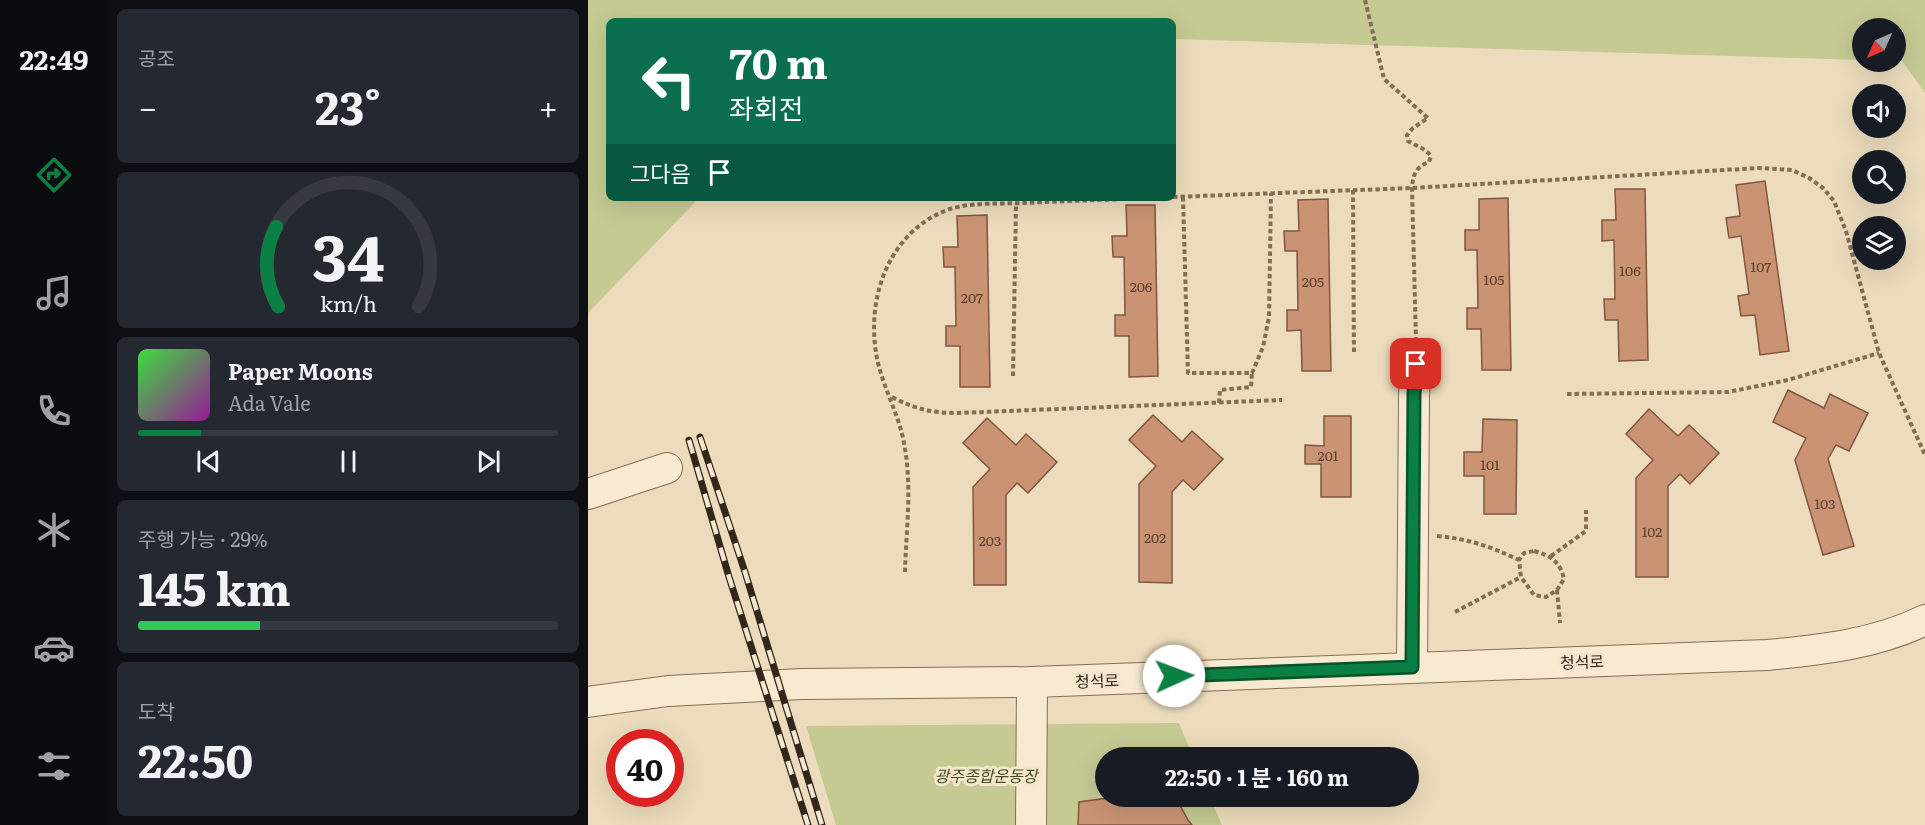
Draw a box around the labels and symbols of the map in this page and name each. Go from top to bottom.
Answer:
north arrow [1852,18,1906,72]
house number: 107 [1751,256,1771,276]
house number: 106 [1619,260,1641,280]
house number: 105 [1484,269,1504,289]
house number: 205 [1302,271,1324,291]
house number: 206 [1130,276,1153,296]
house number: 207 [961,287,983,307]
pin [1390,338,1441,389]
house number: 201 [1318,445,1339,465]
house number: 101 [1480,454,1500,474]
house number: 103 [1814,493,1836,513]
house number: 102 [1642,521,1662,541]
house number: 202 [1144,527,1166,547]
house number: 203 [979,530,1001,550]
position arrow [1142,644,1206,708]
street label: 청석로 [1560,648,1605,674]
street label: 청석로 [1075,667,1120,693]
speed limit sign: 40 [606,729,684,807]
park label: 광주종합운동장 [934,763,1040,787]

